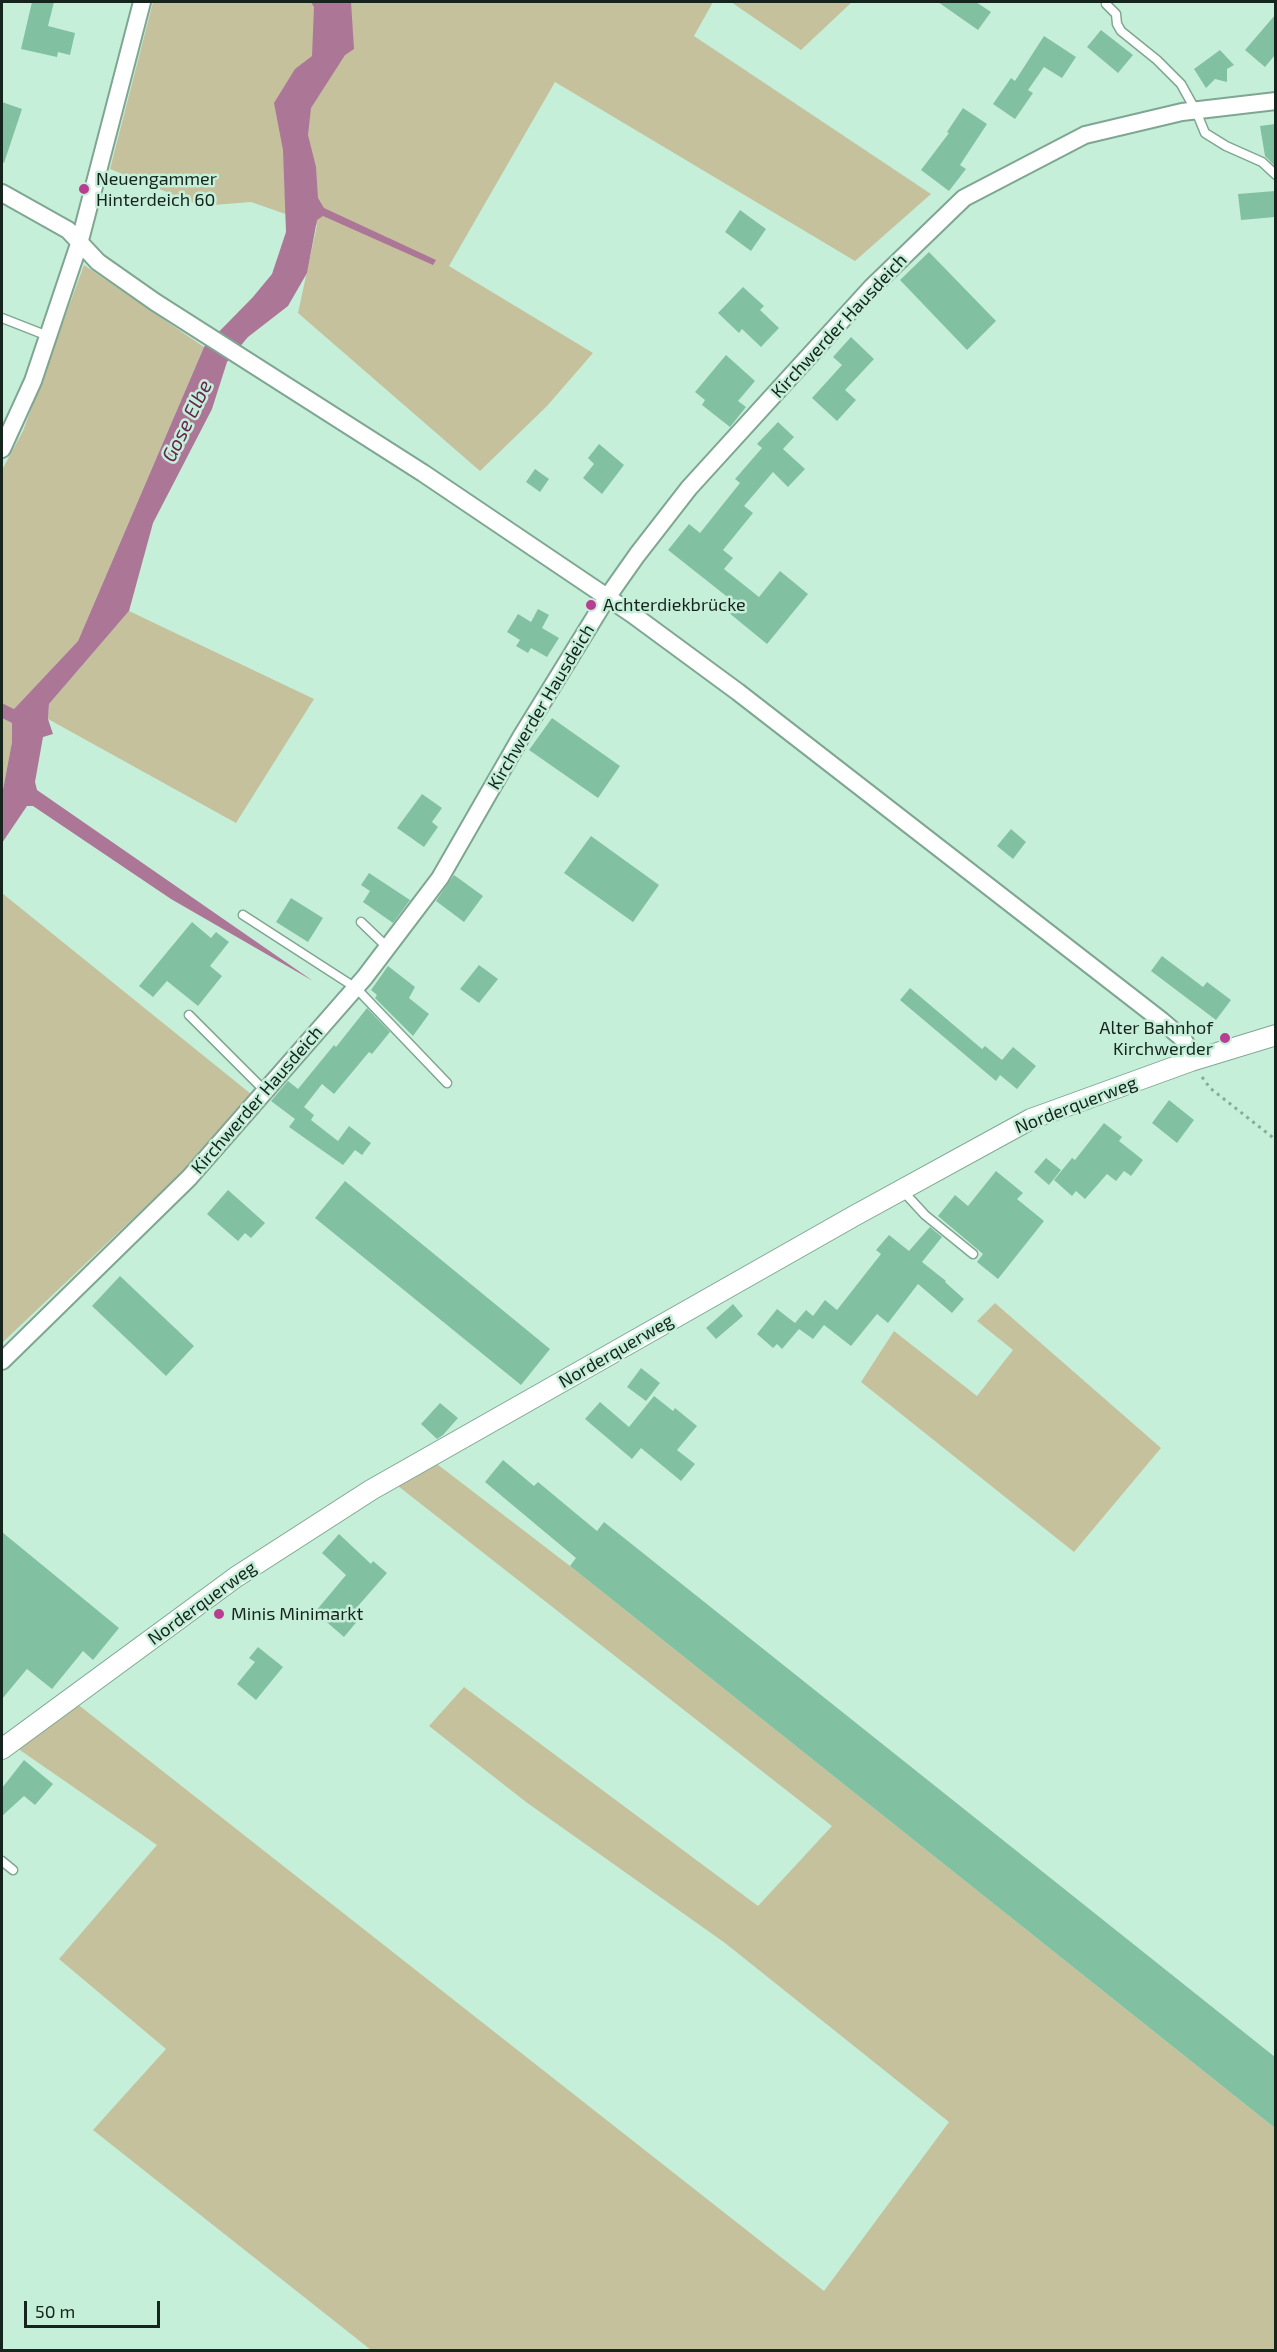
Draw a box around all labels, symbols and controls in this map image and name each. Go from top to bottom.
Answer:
place label: Neuengammer Hinterdeich 60 [96,168,217,210]
marker: Neuengammer Hinterdeich 60 [77,182,91,196]
street label: Kirchwerder Hausdeich [767,250,911,402]
water label: Gose Elbe [157,376,217,466]
place label: Achterdiekbrücke [603,594,746,616]
marker: Achterdiekbrücke [584,598,598,612]
street label: Kirchwerder Hausdeich [483,620,599,794]
place label: Alter Bahnhof Kirchwerder [1099,1017,1213,1060]
street label: Kirchwerder Hausdeich [187,1022,327,1178]
marker: Alter Bahnhof Kirchwerder [1218,1031,1232,1045]
street label: Norderquerweg [1012,1072,1140,1138]
street label: Norderquerweg [555,1309,677,1393]
street label: Norderquerweg [144,1556,260,1650]
place label: Minis Minimarkt [231,1603,363,1625]
marker: Minis Minimarkt [212,1607,226,1621]
scale bar [27,2289,164,2327]
text: 50 m [35,2300,75,2322]

